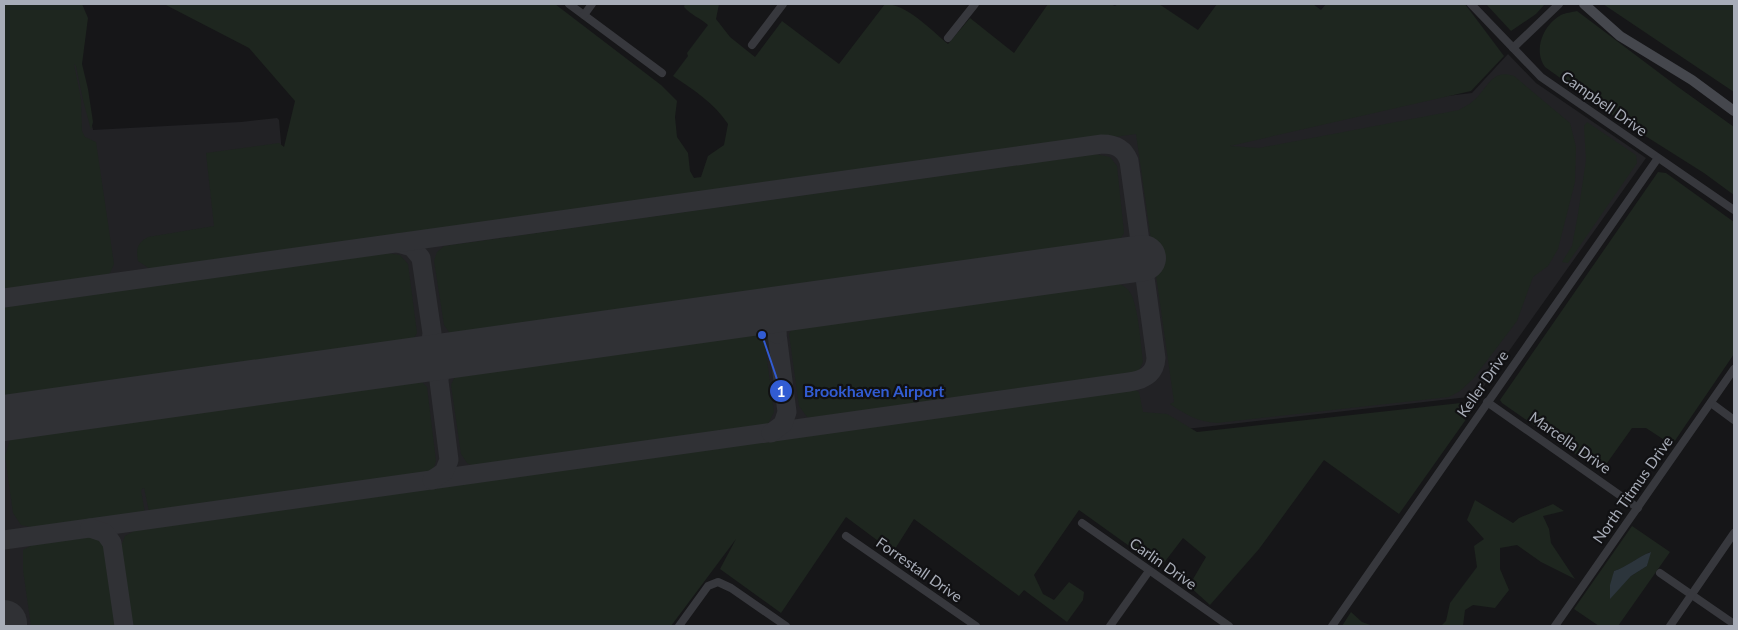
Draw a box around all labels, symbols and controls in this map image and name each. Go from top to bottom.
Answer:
street label: Campbell Drive [1558,67,1651,140]
street label: Keller Drive [1453,347,1512,420]
callout: Brookhaven Airport [768,376,954,407]
text: Brookhaven Airport [804,381,944,400]
text: 1 [777,382,785,400]
street label: Marcella Drive [1526,407,1615,477]
street label: North Titmus Drive [1588,432,1676,547]
street label: Forrestall Drive [873,533,966,606]
street label: Carlin Drive [1126,533,1201,593]

